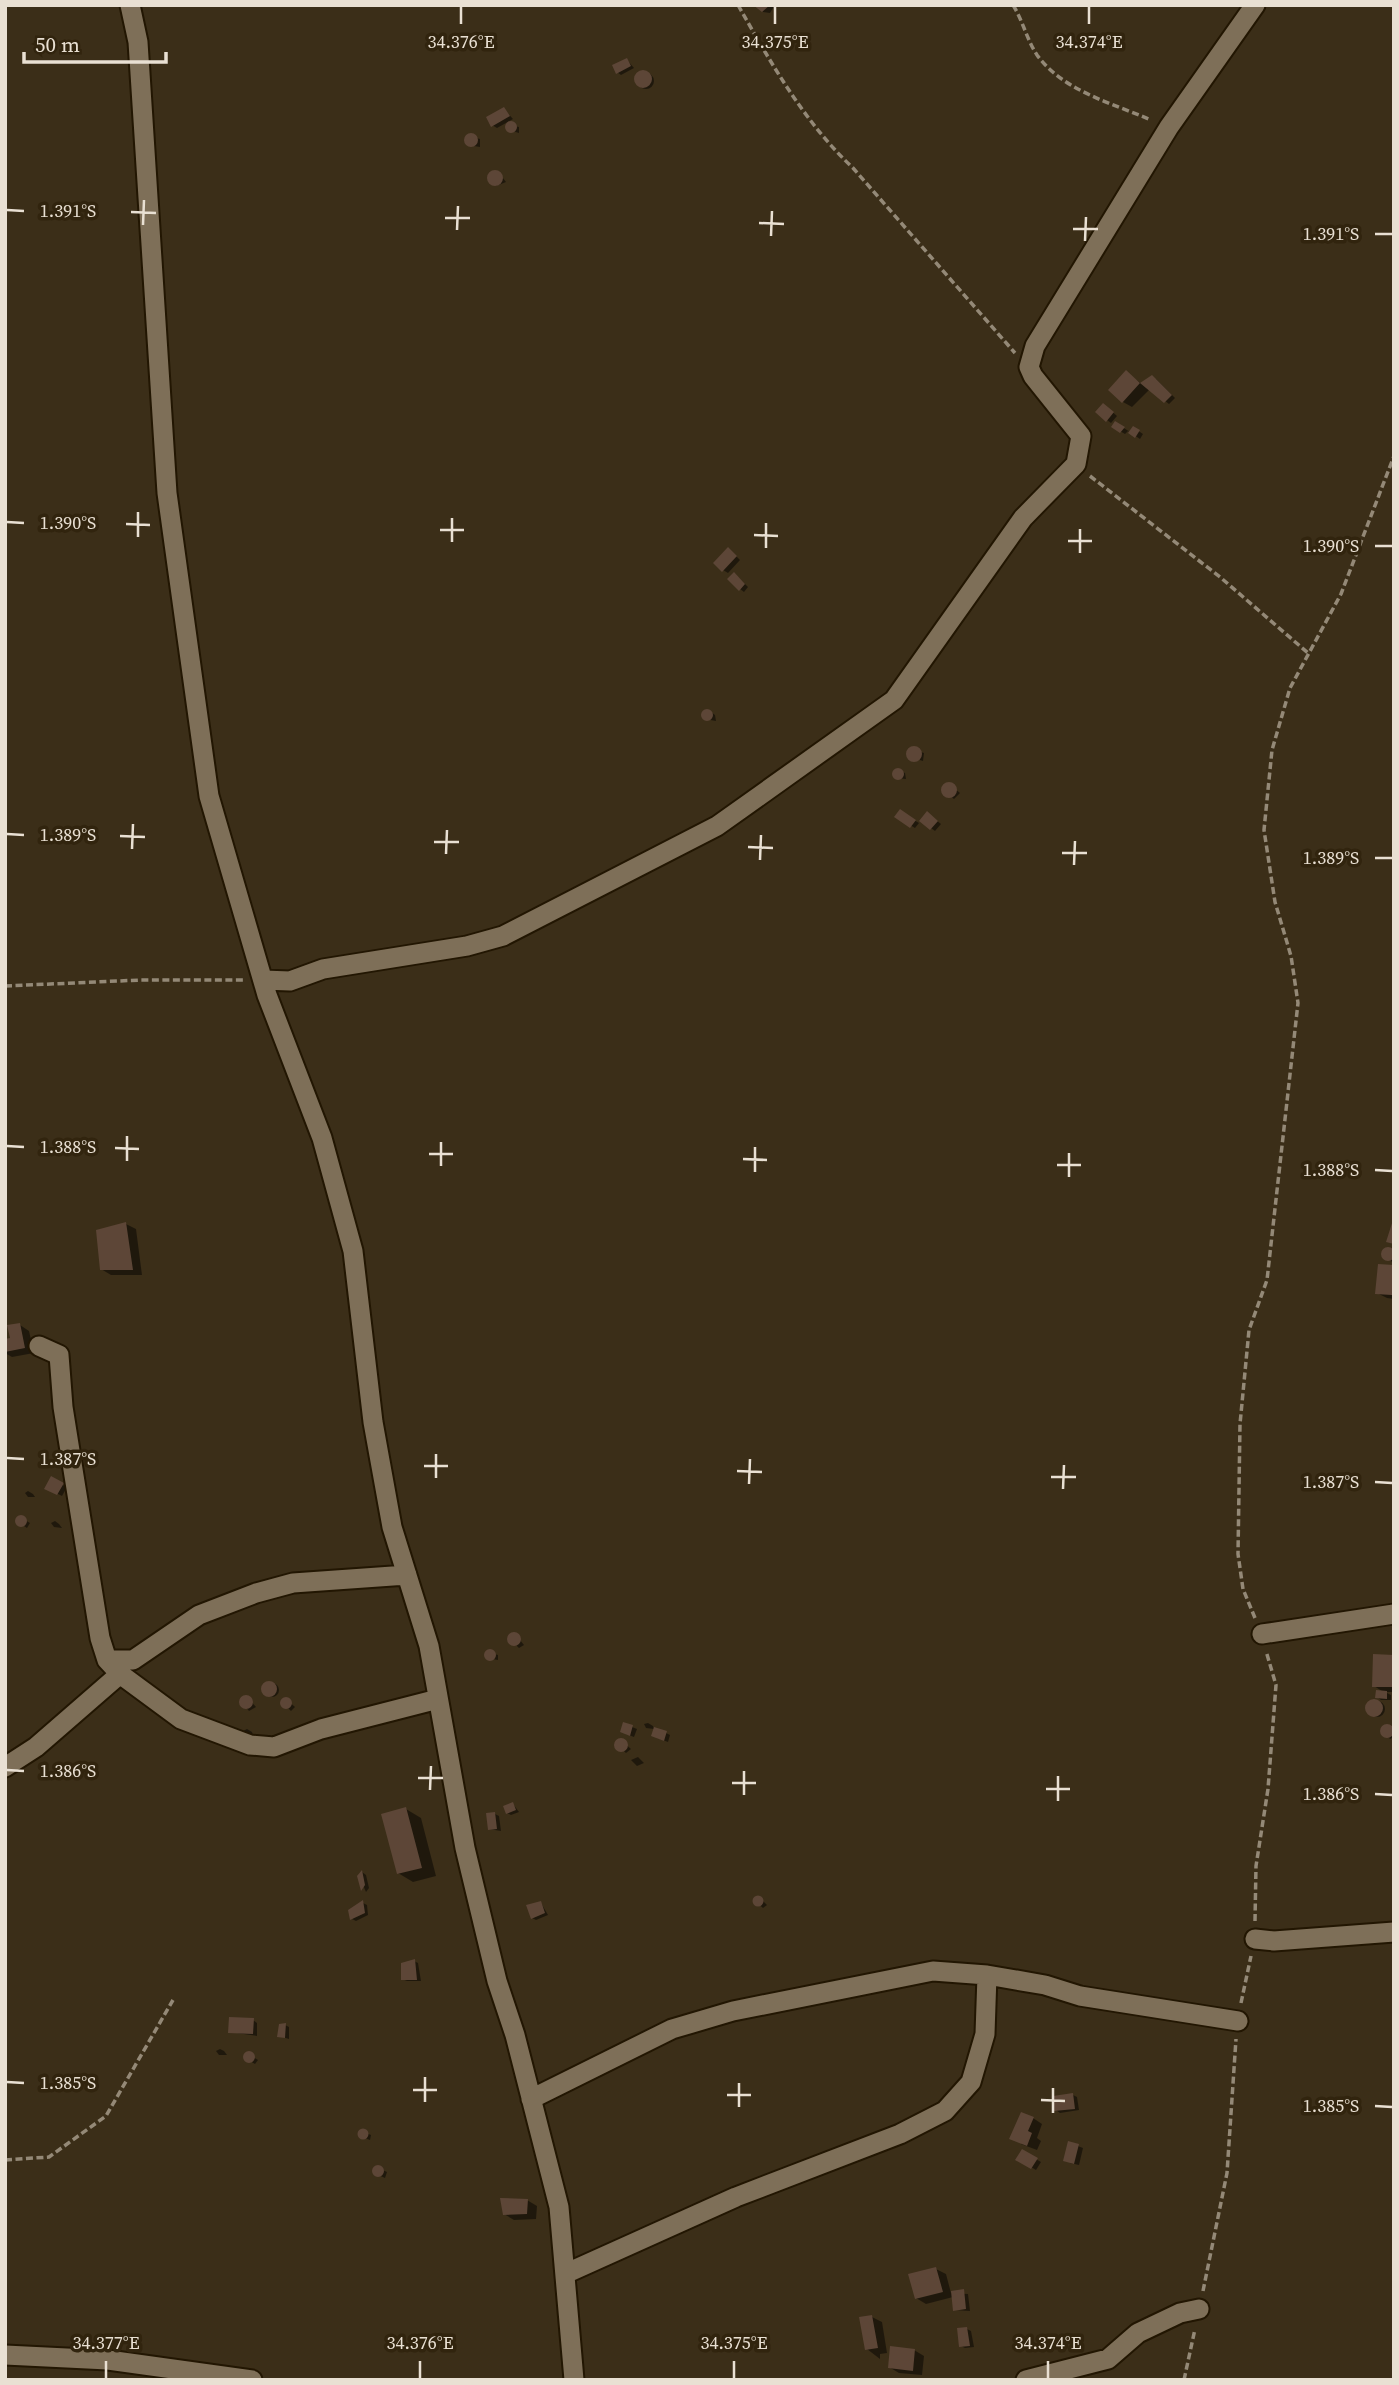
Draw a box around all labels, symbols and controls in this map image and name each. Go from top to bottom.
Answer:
scale bar [24,21,166,65]
text: 34.376°E [427,29,495,54]
text: 34.375°E [741,29,809,54]
text: 34.374°E [1055,29,1123,54]
text: 50 m [35,30,80,59]
text: 1.391°S [40,198,96,223]
text: 1.391°S [1303,221,1359,246]
text: 1.390°S [40,510,96,535]
text: 1.390°S [1303,533,1359,558]
text: 1.389°S [40,822,96,847]
text: 1.389°S [1303,845,1359,870]
text: 1.388°S [40,1134,96,1159]
text: 1.388°S [1303,1157,1359,1182]
text: 1.387°S [40,1446,96,1471]
text: 1.387°S [1303,1469,1359,1494]
text: 1.386°S [40,1758,96,1783]
text: 1.386°S [1303,1781,1359,1806]
text: 1.385°S [40,2070,96,2095]
text: 1.385°S [1303,2093,1359,2118]
text: 34.377°E [72,2330,140,2355]
text: 34.376°E [386,2330,454,2355]
text: 34.375°E [700,2330,768,2355]
text: 34.374°E [1014,2330,1082,2355]

